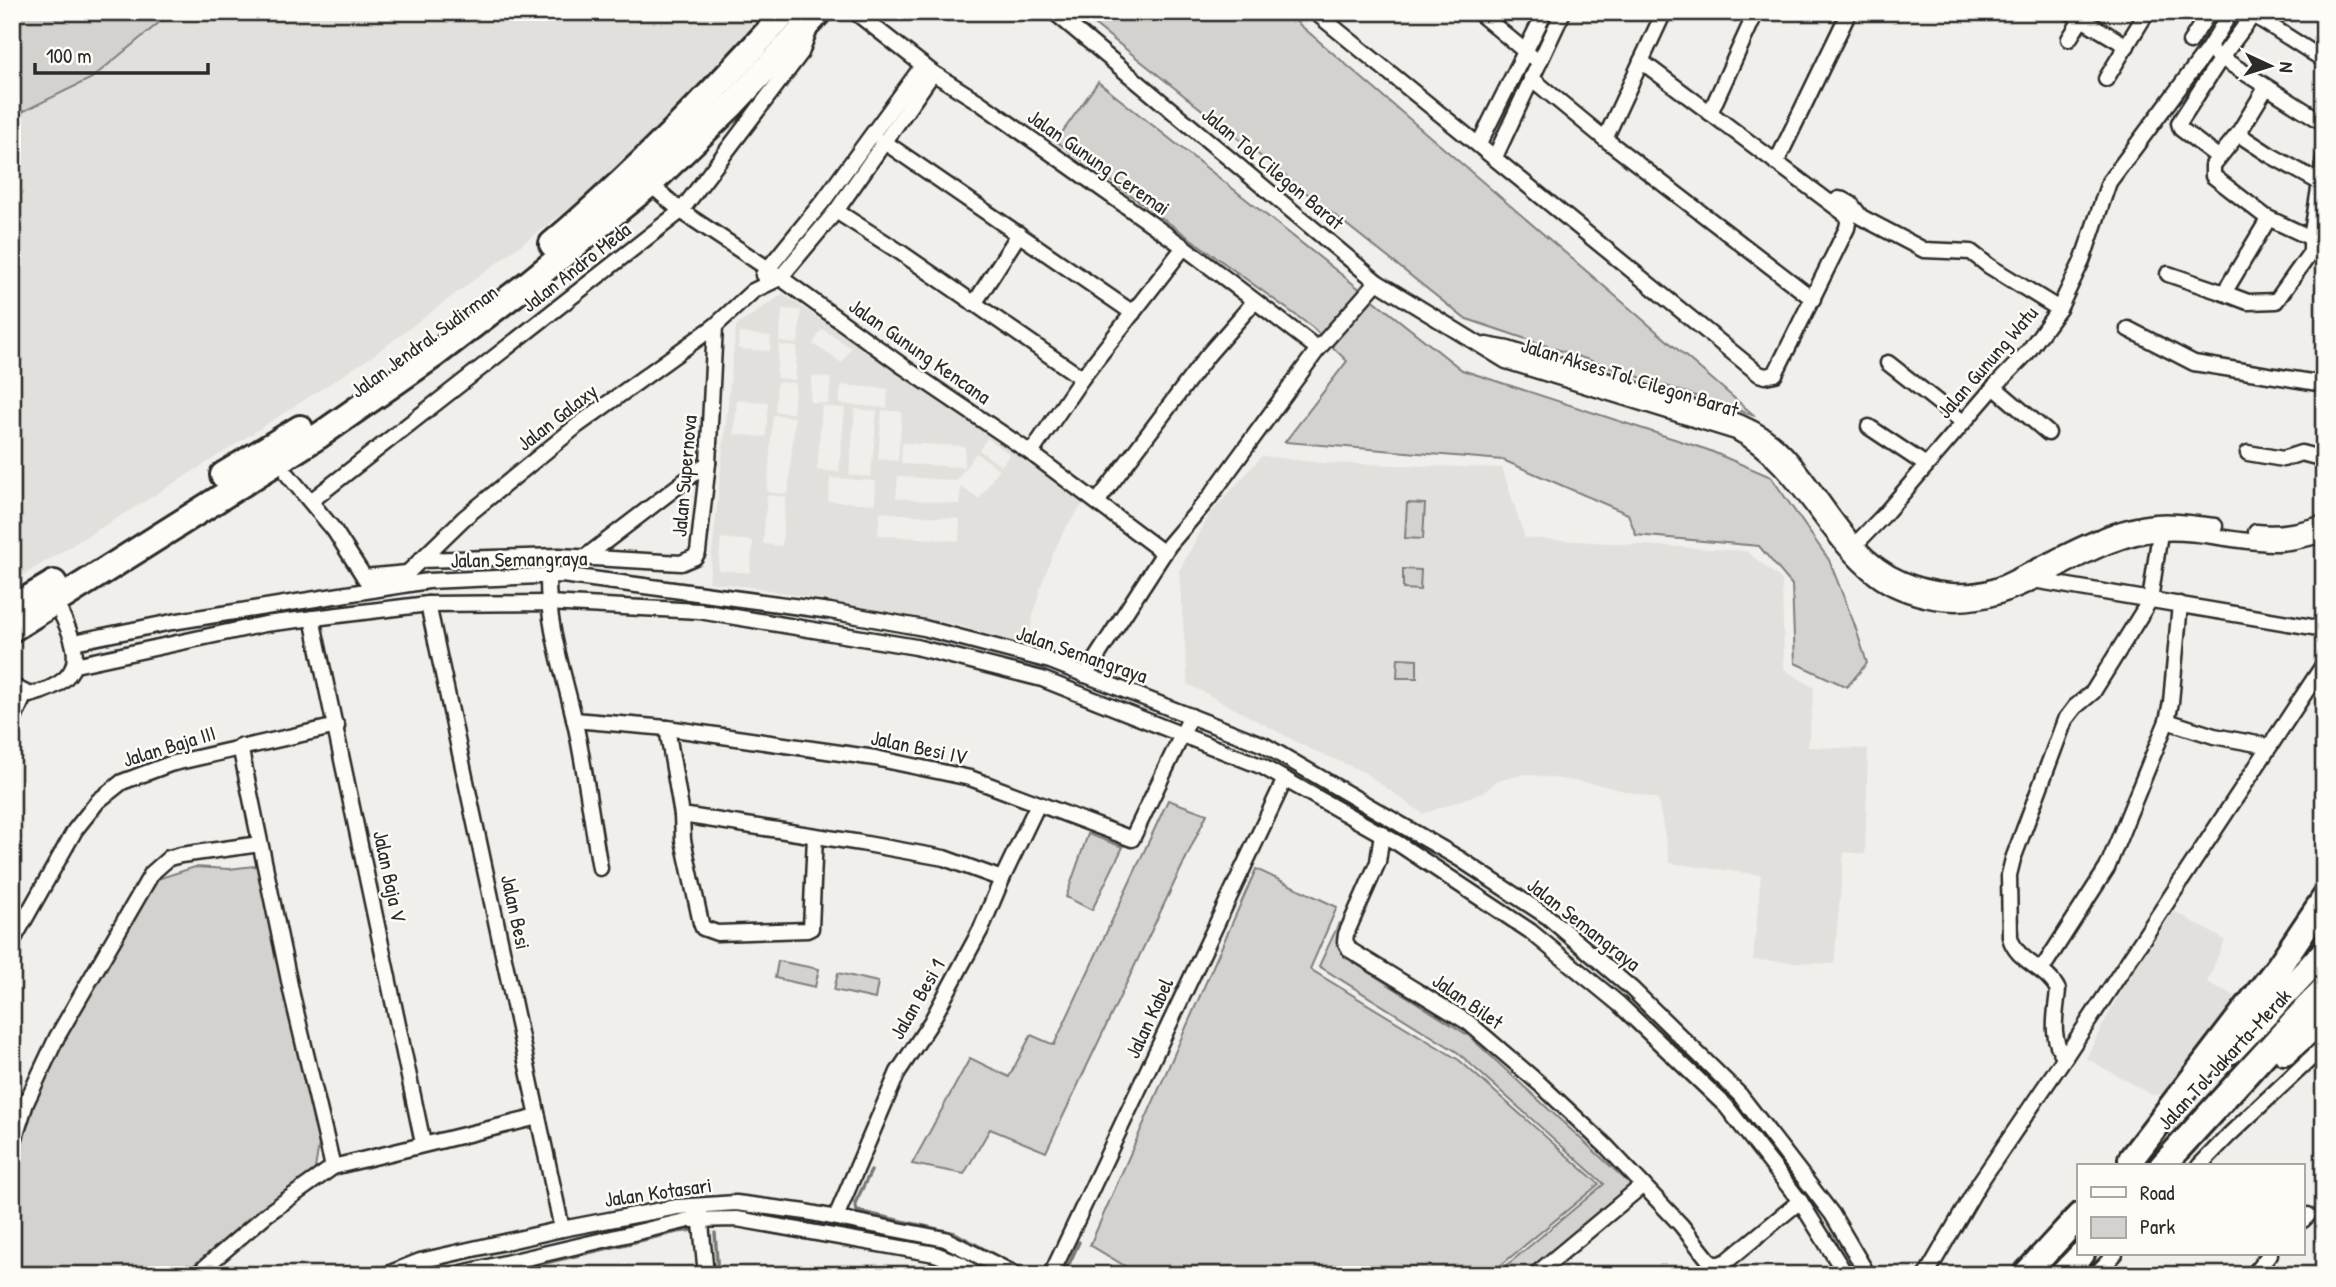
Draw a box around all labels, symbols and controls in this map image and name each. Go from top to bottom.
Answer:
scale bar [35,32,208,76]
north arrow [2234,32,2304,102]
text: 100 m [46,41,92,70]
text: N [2274,61,2300,73]
street label: Jalan Tol Cilegon Barat [1196,100,1351,237]
street label: Jalan Gunung Ceremai [1022,102,1176,222]
street label: Jalan Andro Meda [516,215,636,319]
street label: Jalan Jendral Sudirman [344,278,504,404]
street label: Jalan Gunung Kencana [843,291,997,411]
street label: Jalan Gunung Watu [1930,299,2045,425]
street label: Jalan Akses Tol Cilegon Barat [1518,330,1743,424]
street label: Jalan Galaxy [511,376,603,458]
street label: Jalan Supernova [664,414,704,538]
street label: Jalan Semangraya [450,543,588,575]
street label: Jalan Semangraya [1013,618,1151,690]
street label: Jalan Baja III [119,718,219,774]
street label: Jalan Besi IV [868,723,970,771]
street label: Jalan Baja V [366,828,414,925]
street label: Jalan Semangraya [1521,870,1647,978]
street label: Jalan Besi [494,872,538,952]
street label: Jalan Besi 1 [882,953,952,1045]
street label: Jalan Bilet [1427,966,1510,1036]
street label: Jalan Kabel [1118,973,1180,1063]
street label: Jalan Tol Jakarta–Merak [2151,982,2298,1136]
legend [2077,1164,2304,1256]
street label: Jalan Kotasari [602,1170,714,1214]
text: Road [2140,1178,2174,1207]
text: Park [2140,1212,2175,1241]

